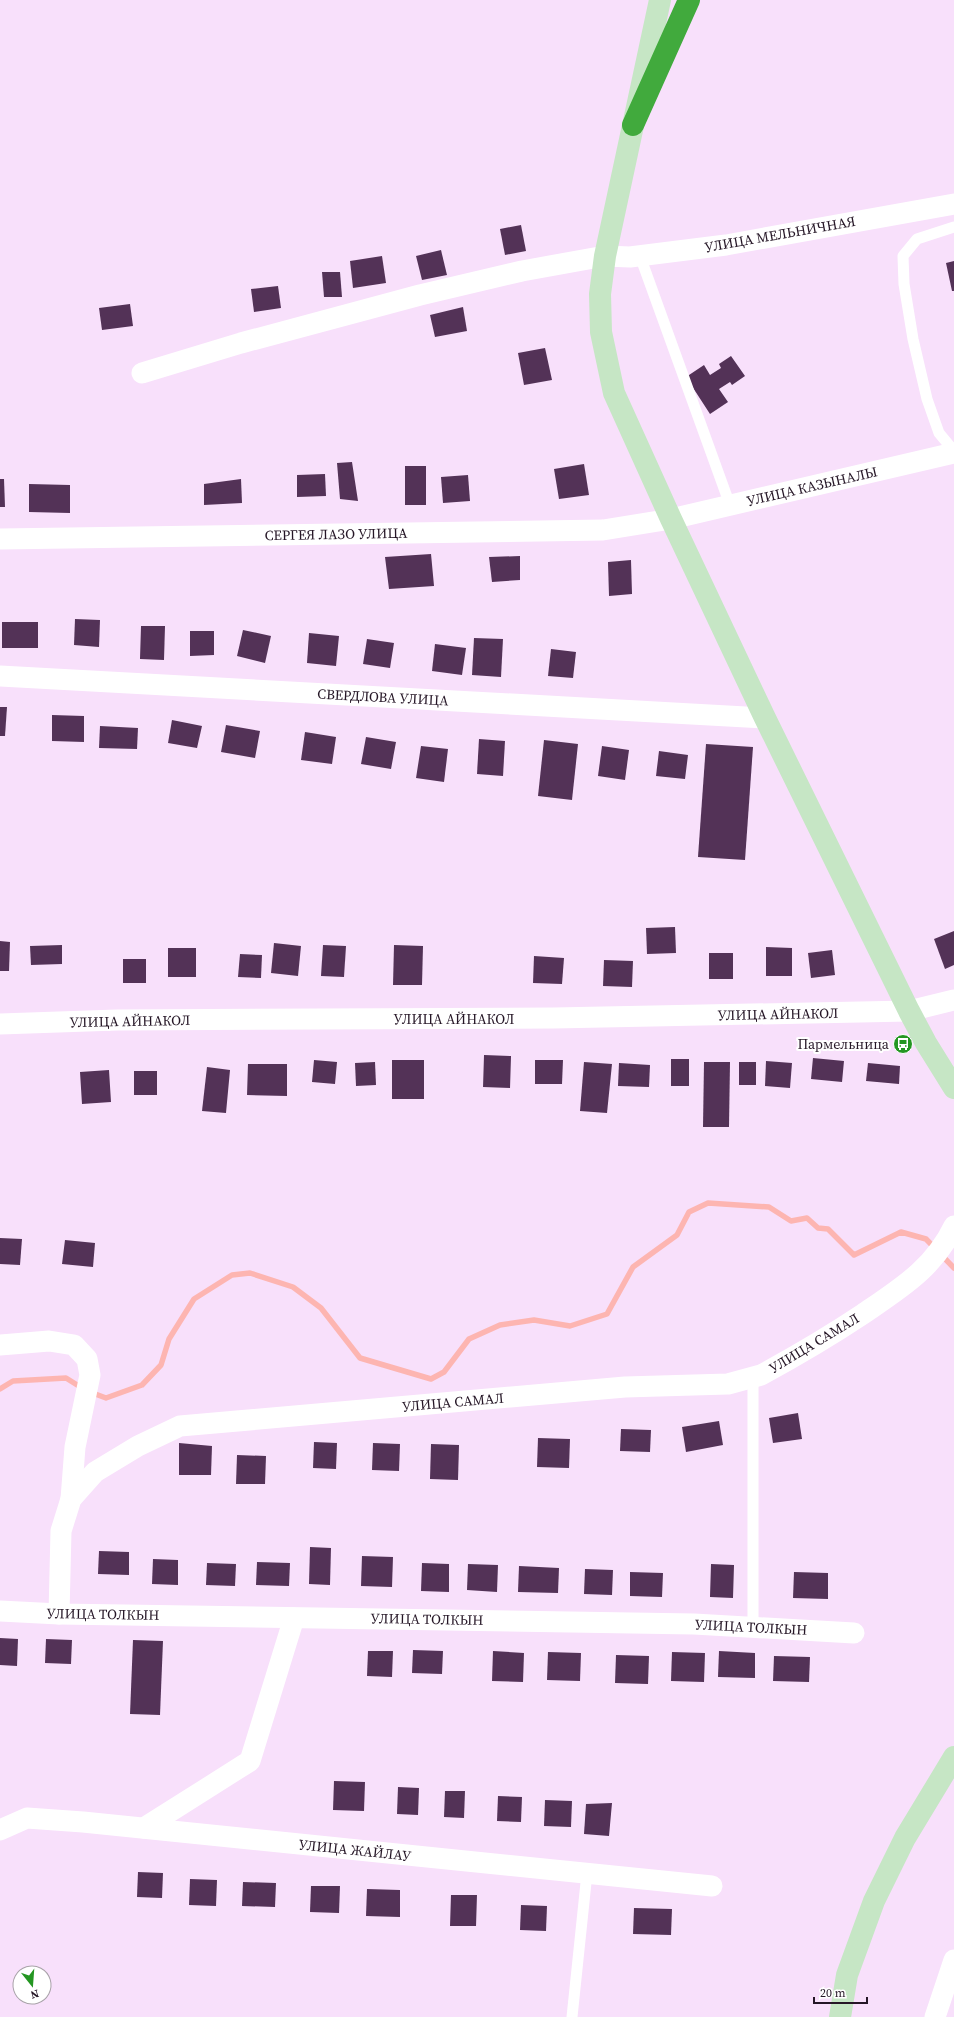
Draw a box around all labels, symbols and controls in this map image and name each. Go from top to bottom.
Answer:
street label: УЛИЦА МЕЛЬНИЧНАЯ [703,211,857,257]
street label: УЛИЦА КАЗЫНАЛЫ [745,461,880,511]
street label: СЕРГЕЯ ЛАЗО УЛИЦА [264,523,408,545]
street label: СВЕРДЛОВА УЛИЦА [317,684,450,710]
street label: УЛИЦА АЙНАКОЛ [717,1003,839,1025]
street label: УЛИЦА АЙНАКОЛ [394,1009,515,1029]
street label: УЛИЦА АЙНАКОЛ [69,1010,191,1032]
bus stop icon: Пармельница [892,1033,914,1055]
place label: Пармельница [797,1034,890,1054]
street label: УЛИЦА САМАЛ [765,1308,863,1378]
street label: УЛИЦА САМАЛ [401,1388,505,1416]
street label: УЛИЦА ТОЛКЫН [46,1603,160,1625]
street label: УЛИЦА ТОЛКЫН [370,1608,484,1630]
street label: УЛИЦА ТОЛКЫН [694,1614,808,1640]
street label: УЛИЦА ЖАЙЛАУ [298,1834,413,1866]
north arrow [12,1965,52,2005]
scale bar [814,1979,867,2005]
text: 20 m [820,1985,846,2001]
text: N [29,1986,41,2002]

